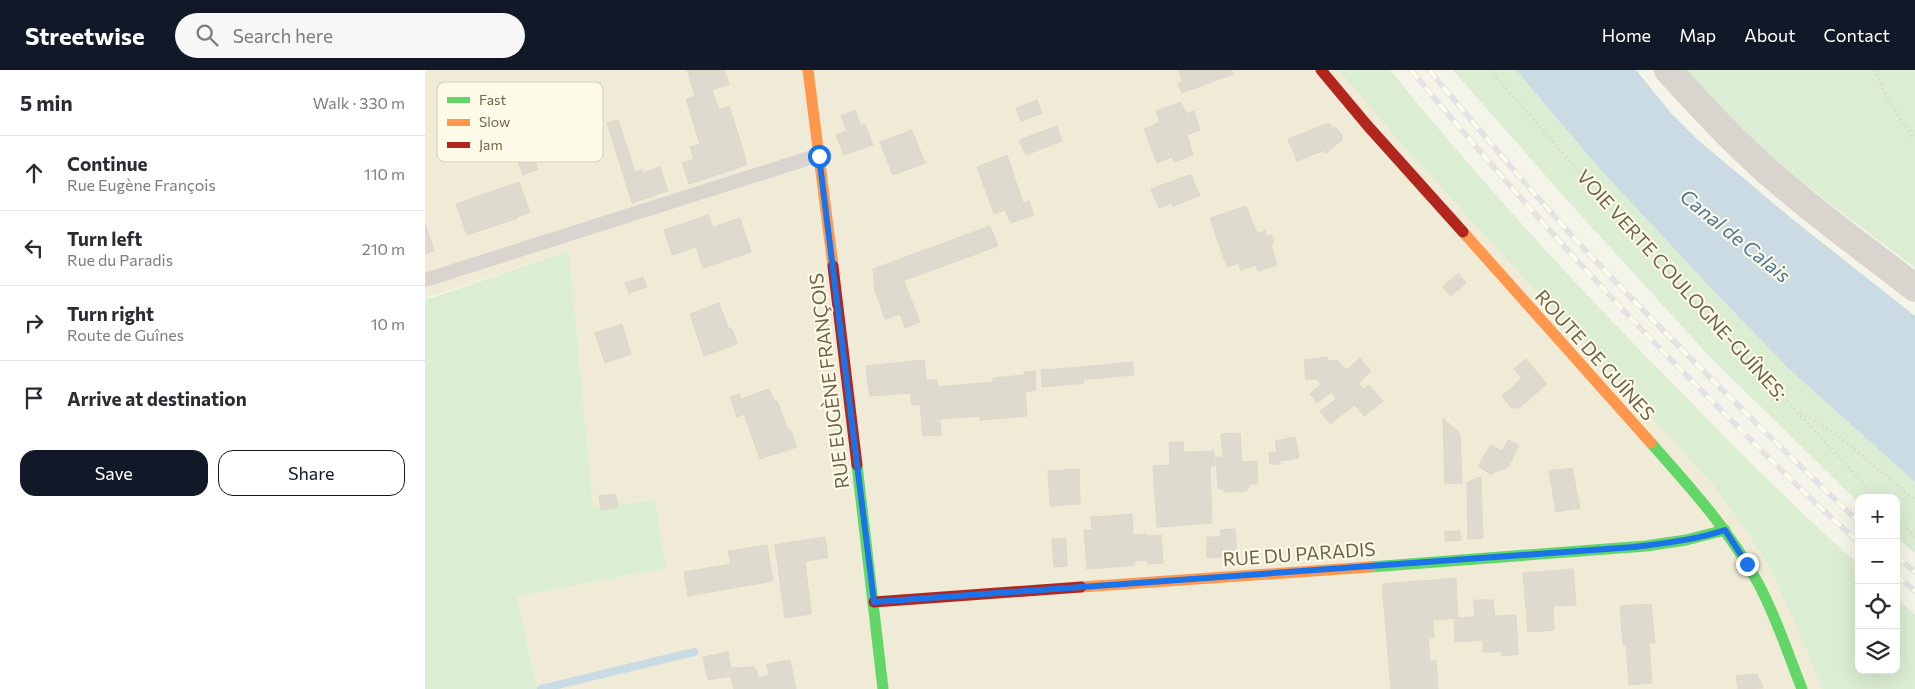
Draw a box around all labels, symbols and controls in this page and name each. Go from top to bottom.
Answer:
search box [175,13,525,58]
text: Streetwise [25,21,145,50]
icon: search [193,21,221,49]
text: Search here [233,24,333,47]
text: Home [1602,24,1651,46]
text: Map [1679,24,1716,46]
text: About [1744,24,1796,46]
text: Contact [1824,24,1890,46]
legend [437,82,603,162]
text: 5 min [20,90,73,115]
text: Fast [479,91,506,108]
text: Walk · 330 m [313,93,405,112]
text: Slow [479,113,510,130]
text: Jam [479,136,503,153]
route start [808,145,831,168]
text: Continue [67,152,147,175]
icon: ahead [20,159,48,187]
text: 110 m [364,164,405,183]
street label: VOIE VERTE COULOGNE-GUÎNES: [1573,165,1792,405]
text: Rue Eugène François [67,175,216,194]
water label: Canal de Calais [1676,183,1796,287]
text: Turn left [67,227,142,250]
icon: left [20,234,48,262]
text: 210 m [362,239,405,258]
text: Rue du Paradis [67,250,173,269]
street label: RUE EUGÈNE FRANÇOIS [804,272,853,490]
street label: ROUTE DE GUÎNES [1531,285,1660,425]
text: Turn right [67,302,154,325]
icon: right [20,309,48,337]
text: 10 m [371,314,405,333]
text: Route de Guînes [67,325,184,344]
icon: arrive [20,384,48,412]
text: Arrive at destination [67,387,247,410]
button: Save [20,450,208,496]
button: Share [218,450,405,496]
map controls [1855,494,1900,674]
button: + [1855,494,1900,539]
street label: RUE DU PARADIS [1222,537,1376,570]
button: − [1855,539,1900,584]
route end [1736,553,1759,576]
button: locate [1855,584,1900,629]
button: layers [1855,629,1900,674]

